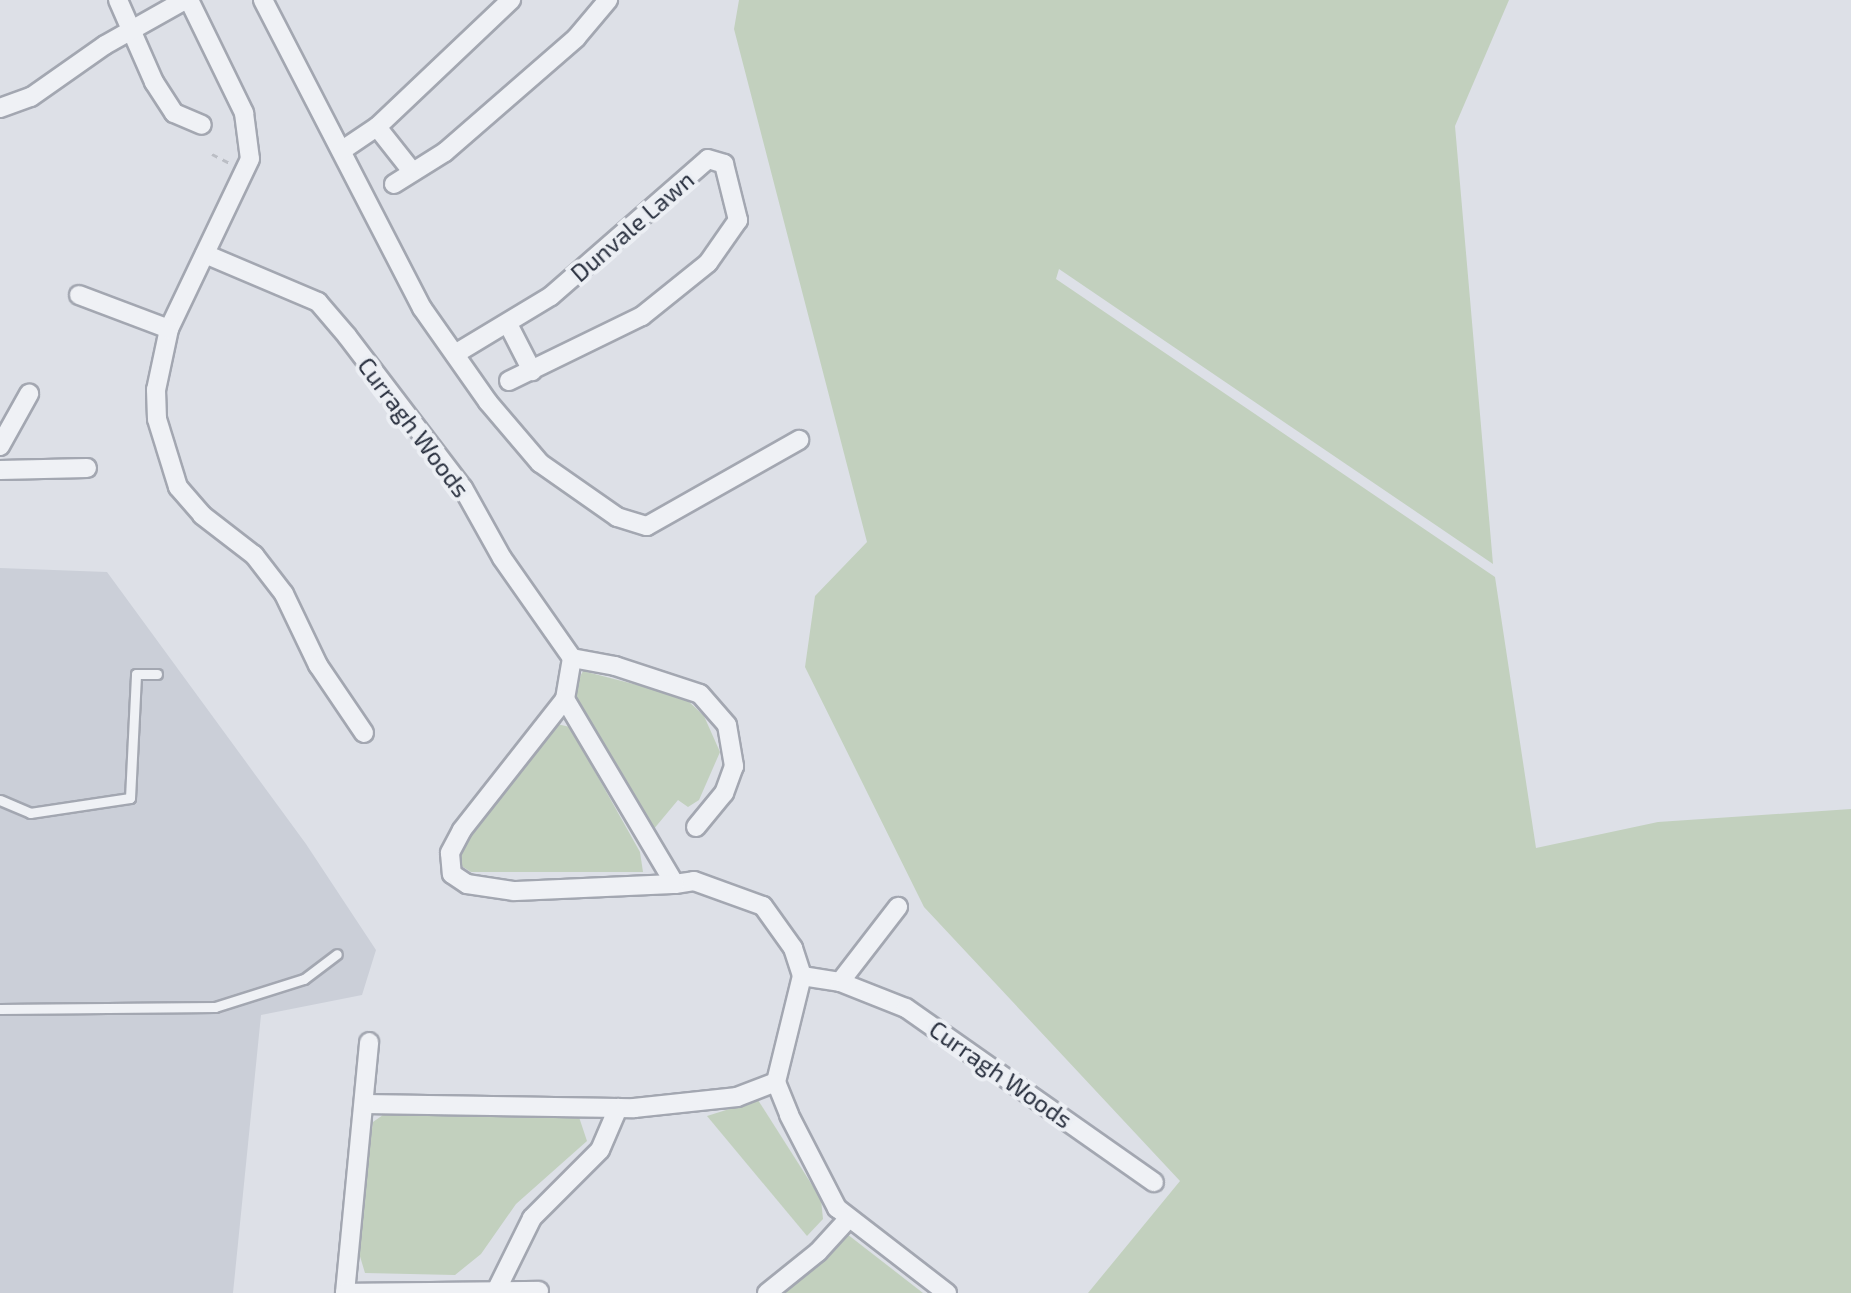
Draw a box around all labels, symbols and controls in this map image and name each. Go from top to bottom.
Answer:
street label: Dunvale Lawn [564,165,700,287]
street label: Curragh Woods [352,351,476,503]
street label: Curragh Woods [924,1014,1078,1134]

